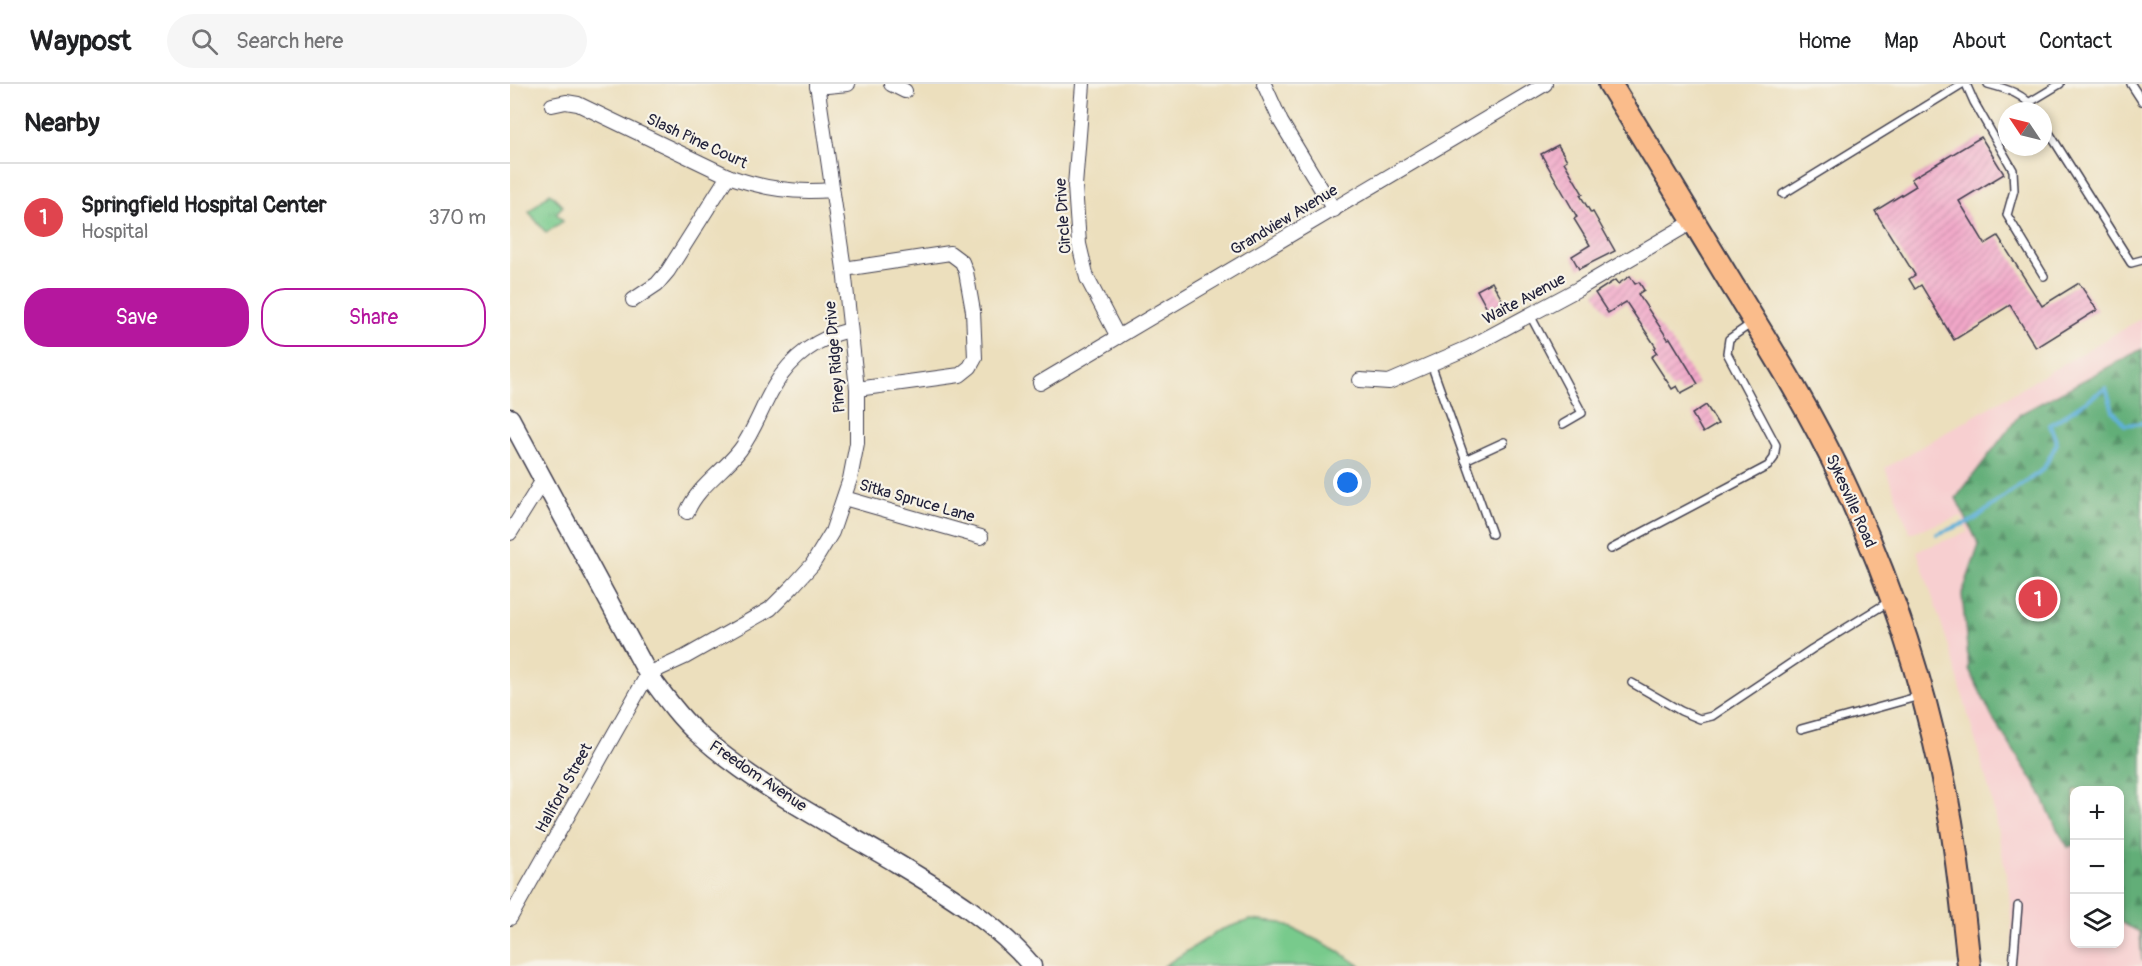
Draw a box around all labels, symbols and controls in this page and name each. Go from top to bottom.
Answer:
search box [167,14,587,68]
text: Waypost [30,24,131,59]
icon: search [188,25,221,58]
text: Search here [236,27,343,55]
text: Home [1798,28,1851,55]
text: Map [1884,28,1919,55]
text: About [1952,28,2006,55]
text: Contact [2039,28,2112,55]
north arrow [1998,102,2052,156]
text: Nearby [24,107,100,139]
street label: Slash Pine Court [643,109,751,173]
street label: Circle Drive [1050,177,1076,255]
street label: Grandview Avenue [1227,180,1341,260]
text: Springfield Hospital Center [81,191,327,219]
text: 1 [40,205,47,230]
text: 370 m [429,205,486,230]
text: Hospital [81,219,148,244]
street label: Waite Avenue [1479,269,1569,329]
button: Save [24,288,249,347]
button: Share [261,288,486,347]
street label: Piney Ridge Drive [820,300,850,414]
street label: Sykesville Road [1822,451,1880,551]
your location [1333,468,1362,497]
street label: Sitka Spruce Lane [857,475,977,527]
pin: 1 [2018,576,2057,622]
street label: Freedom Avenue [705,736,811,816]
street label: Hallford Street [531,739,597,836]
map controls [2070,786,2124,948]
button: + [2070,786,2124,840]
button: − [2070,840,2124,894]
button: layers [2070,894,2124,948]

